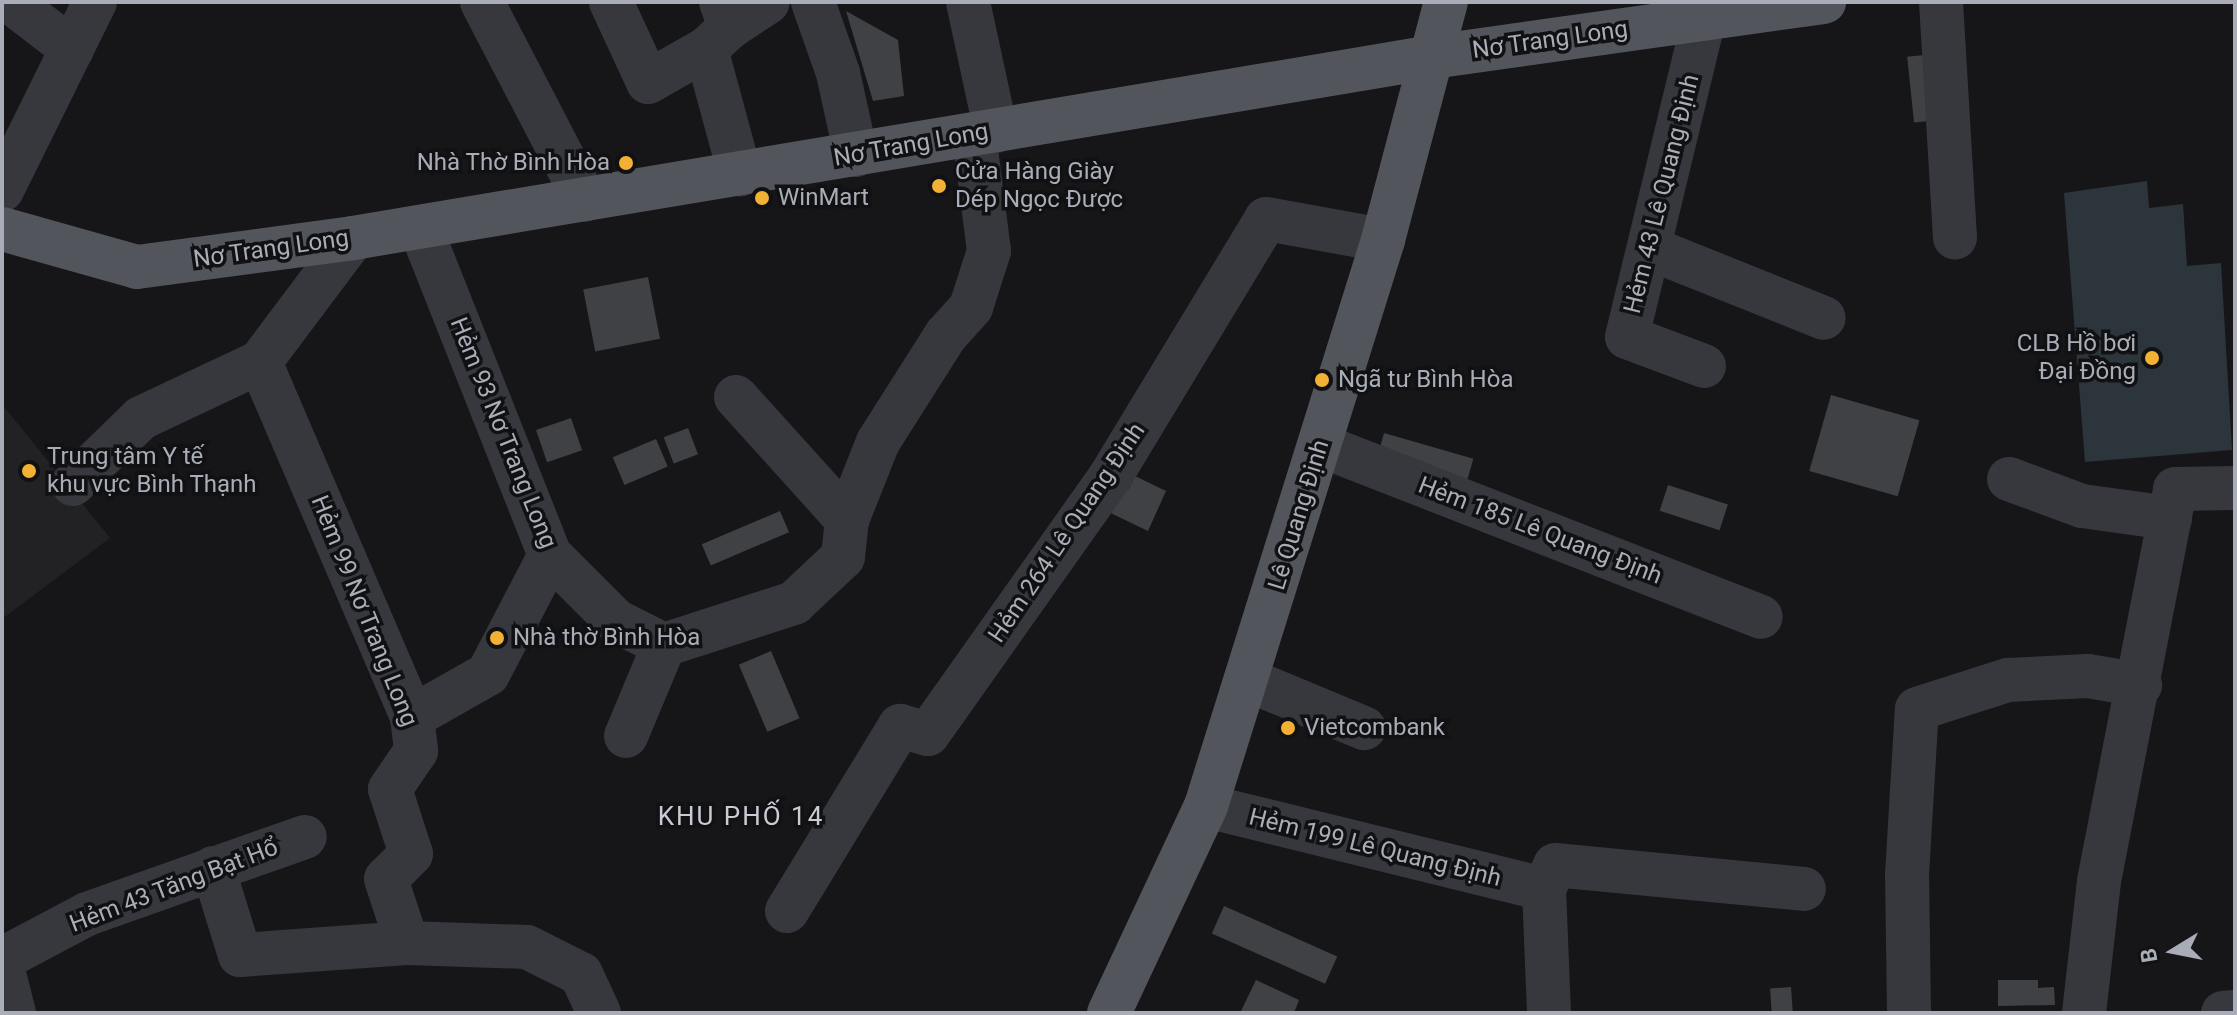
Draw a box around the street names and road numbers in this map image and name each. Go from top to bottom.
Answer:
street label: Nơ Trang Long [1470,15,1630,65]
street label: Hẻm 43 Lê Quang Định [1618,72,1706,316]
street label: Nơ Trang Long [831,117,991,173]
street label: Nơ Trang Long [191,224,351,274]
street label: Hẻm 93 Nơ Trang Long [443,313,563,553]
street label: Hẻm 264 Lê Quang Định [983,418,1151,648]
street label: Lê Quang Định [1262,436,1336,594]
street label: Hẻm 185 Lê Quang Định [1414,471,1666,591]
street label: Hẻm 99 Nơ Trang Long [304,491,424,731]
street label: Hẻm 199 Lê Quang Định [1246,803,1504,893]
street label: Hẻm 43 Tăng Bạt Hổ [66,833,282,939]

